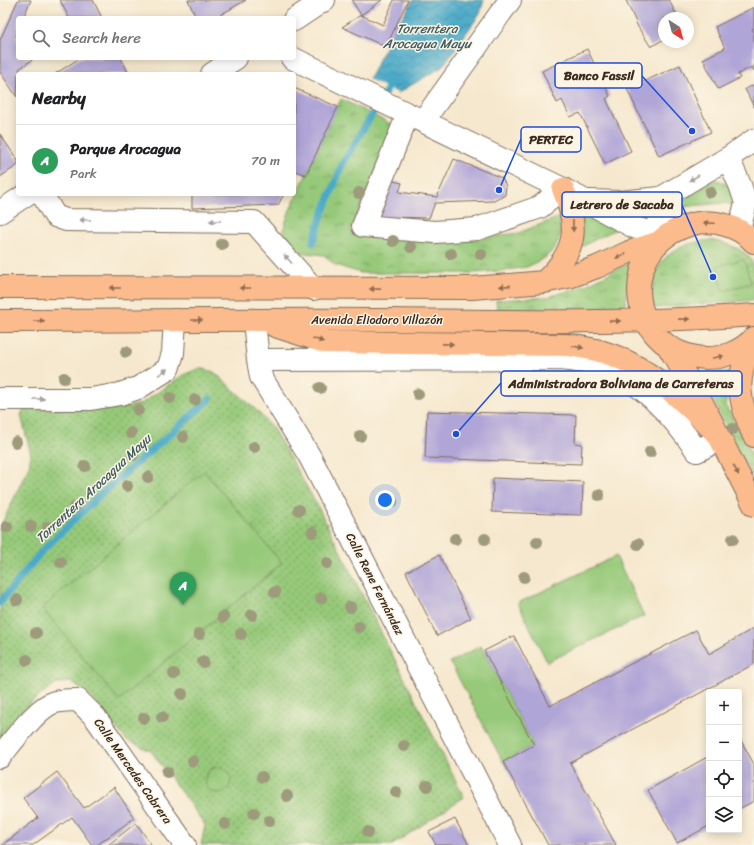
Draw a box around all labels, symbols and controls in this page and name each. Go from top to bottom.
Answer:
north arrow [658,12,694,48]
search box [16,16,296,60]
water label: Torrentera Arocagua Mayu [382,17,473,55]
text: Search here [62,25,141,51]
icon: search [30,27,52,49]
callout: Banco Fassil [555,63,642,88]
text: Banco Fassil [564,64,636,87]
text: Nearby [32,83,86,113]
callout: PERTEC [521,127,581,152]
text: PERTEC [529,128,574,151]
text: Parque Arocagua [70,136,181,162]
text: A [41,149,49,172]
text: 70 m [251,149,280,172]
text: Park [70,162,97,185]
one-way arrow [688,175,700,182]
callout: Letrero de Sacaba [562,192,682,217]
text: Letrero de Sacaba [570,193,674,216]
one-way arrow [79,217,91,224]
one-way arrow [208,218,221,224]
one-way arrow [703,219,715,226]
one-way arrow [570,220,576,233]
one-way arrow [615,253,626,259]
one-way arrow [283,254,292,265]
one-way arrow [499,283,511,290]
one-way arrow [109,284,121,291]
one-way arrow [238,285,251,291]
one-way arrow [368,286,381,292]
street label: Avenida Eliodoro Villazón [310,309,443,331]
one-way arrow [678,316,691,322]
one-way arrow [191,317,204,323]
one-way arrow [33,318,46,324]
one-way arrow [609,318,621,325]
one-way arrow [312,337,324,343]
one-way arrow [442,340,454,347]
one-way arrow [571,344,584,350]
one-way arrow [712,353,724,359]
one-way arrow [157,368,168,376]
callout: Administradora Boliviana de Carreteras [501,371,742,396]
text: Administradora Boliviana de Carreteras [507,372,735,395]
one-way arrow [33,396,46,402]
water label: Torrentera Arocagua Mayu [30,427,158,549]
one-way arrow [733,464,739,476]
your location [375,490,395,510]
street label: Calle Rene Fernández [340,529,411,640]
pin: A [170,572,196,605]
map controls [706,689,742,833]
button: + [706,689,742,725]
street label: Calle Mercedes Cabrera [88,713,179,829]
button: − [706,725,742,761]
button: locate [706,761,742,797]
button: layers [706,797,742,833]

